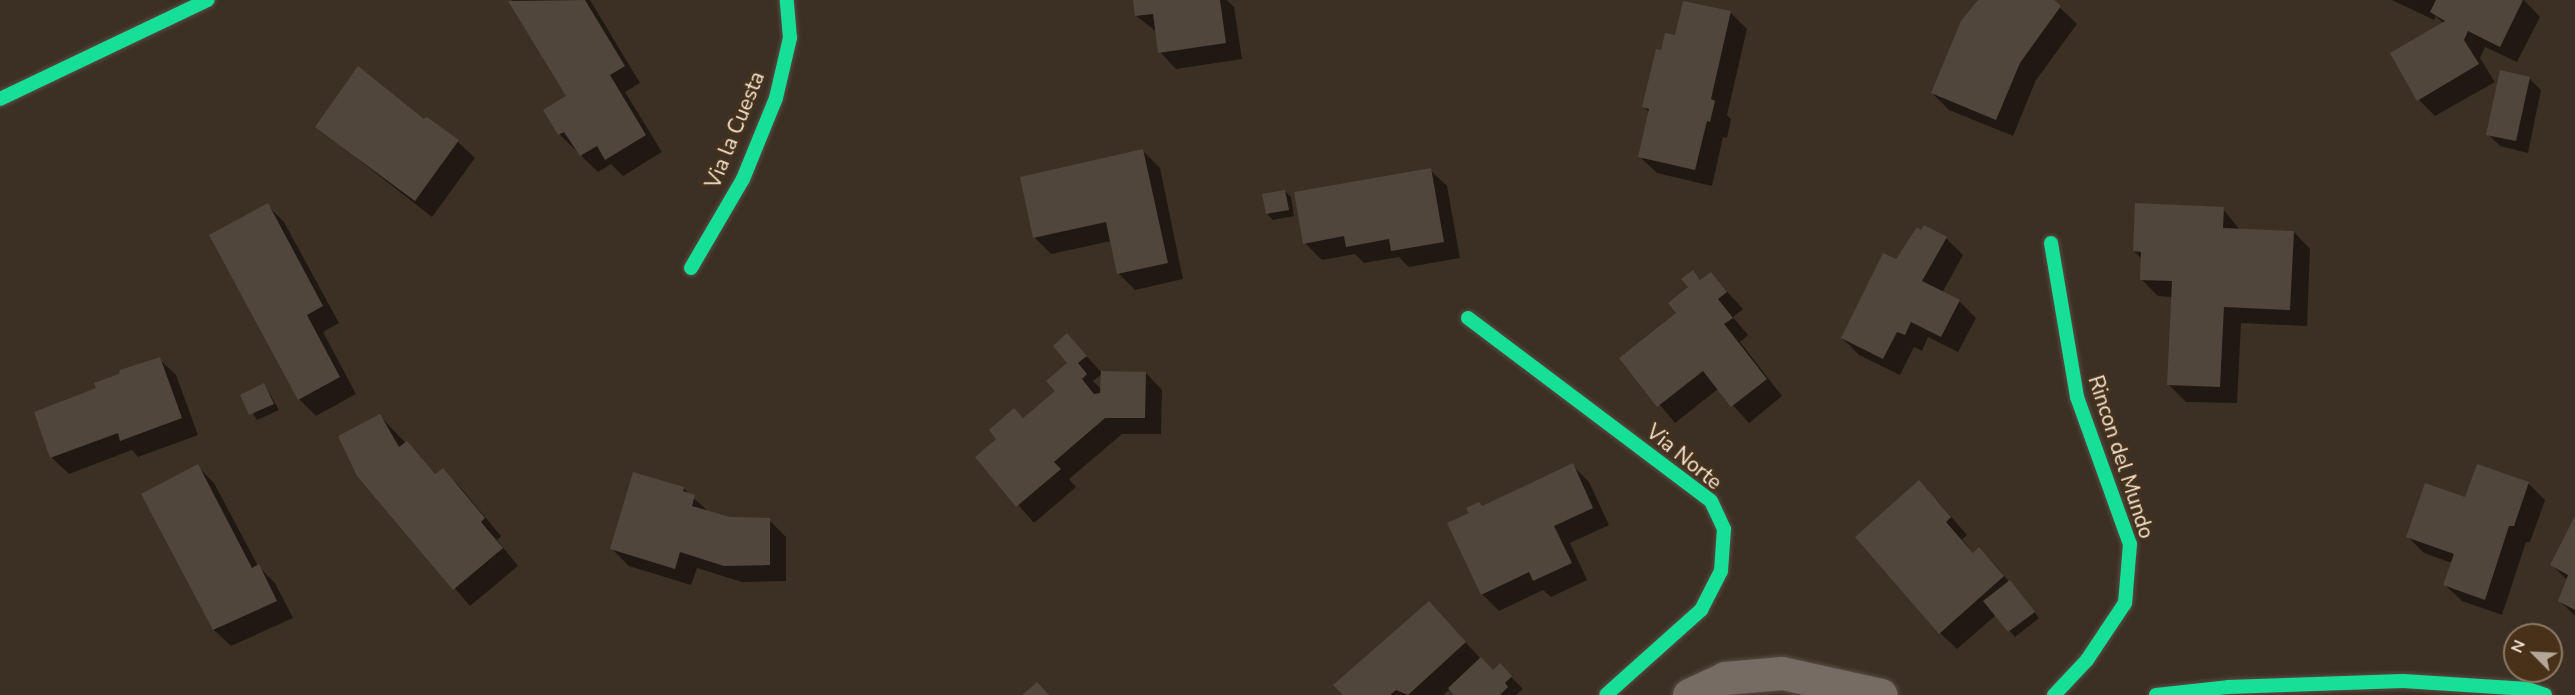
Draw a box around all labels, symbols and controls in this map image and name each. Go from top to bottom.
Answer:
street label: Via la Cuesta [700,68,770,192]
street label: Rincon del Mundo [2083,372,2159,542]
street label: Via Norte [1641,419,1727,495]
north arrow [2503,623,2563,683]
text: N [2506,637,2531,656]

